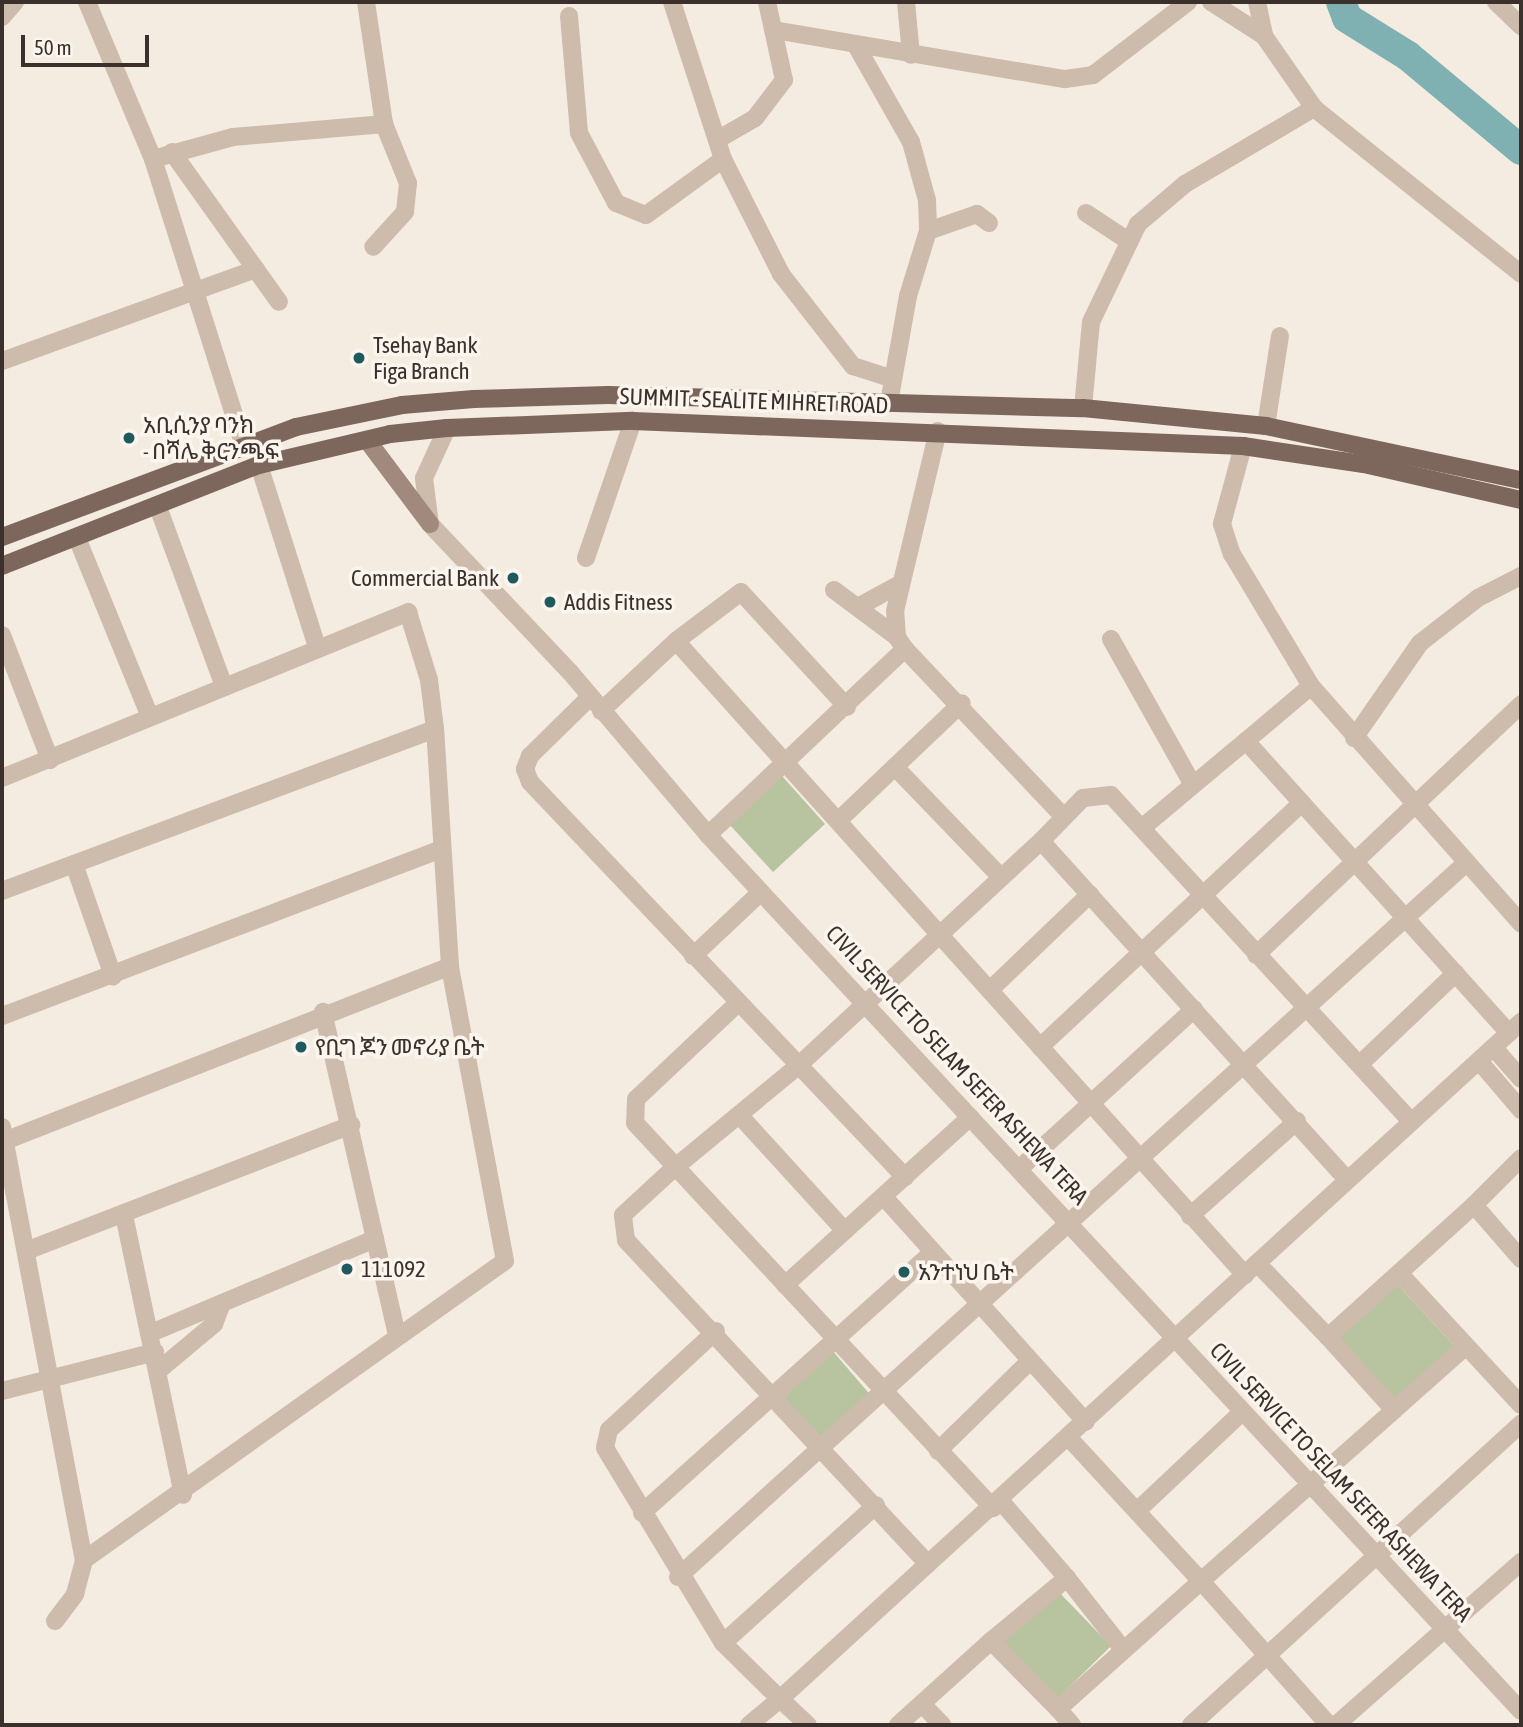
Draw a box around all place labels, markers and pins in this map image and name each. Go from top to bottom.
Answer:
place label: Tsehay Bank Figa Branch [373,331,478,385]
marker: Tsehay Bank Figa Branch [351,350,367,366]
place label: አቢሲንያ ባንክ - በሻሌ ቅርንጫፍ [143,411,279,465]
marker: አቢሲንያ ባንክ - በሻሌ ቅርንጫፍ [121,430,137,446]
place label: Commercial Bank [351,564,499,592]
marker: Commercial Bank [505,570,521,586]
place label: Addis Fitness [564,588,673,616]
marker: Addis Fitness [542,594,558,610]
place label: የቢግ ጆን መኖሪያ ቤት [315,1033,485,1061]
marker: የቢግ ጆን መኖሪያ ቤት [293,1039,309,1055]
place label: 111092 [361,1255,426,1283]
place label: አንተነህ ቤት [918,1258,1014,1286]
marker: 111092 [339,1261,355,1277]
marker: አንተነህ ቤት [896,1264,912,1280]

